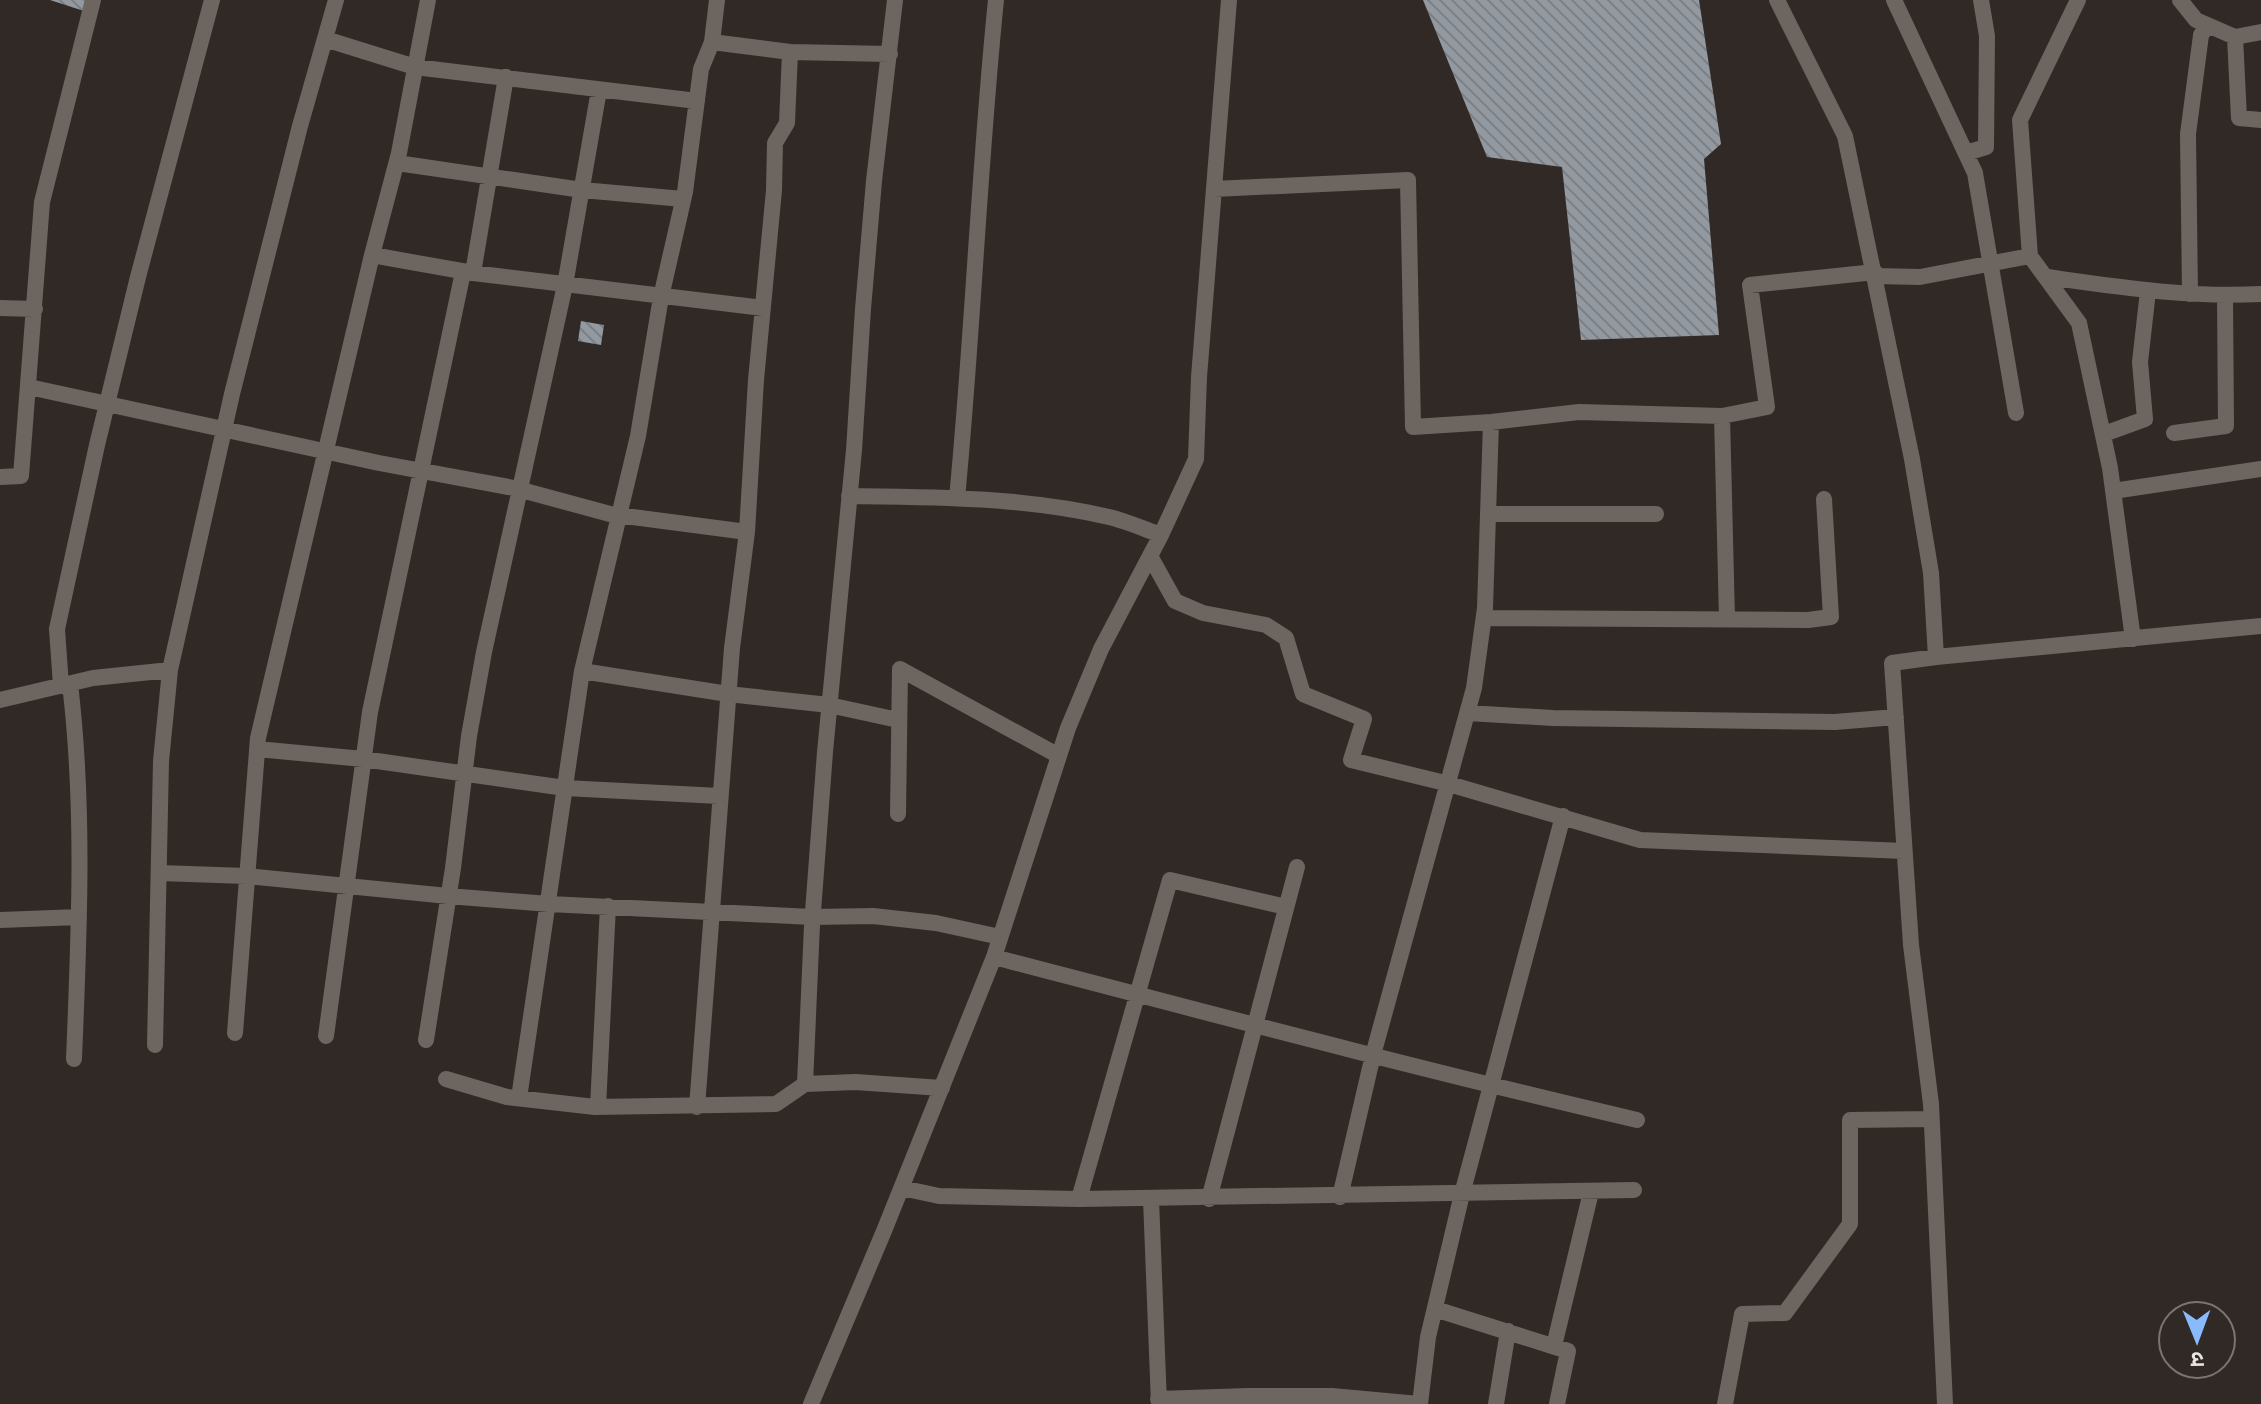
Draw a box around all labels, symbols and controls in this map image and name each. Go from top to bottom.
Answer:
north arrow [2157,1300,2237,1380]
text: उ [2190,1347,2204,1373]

